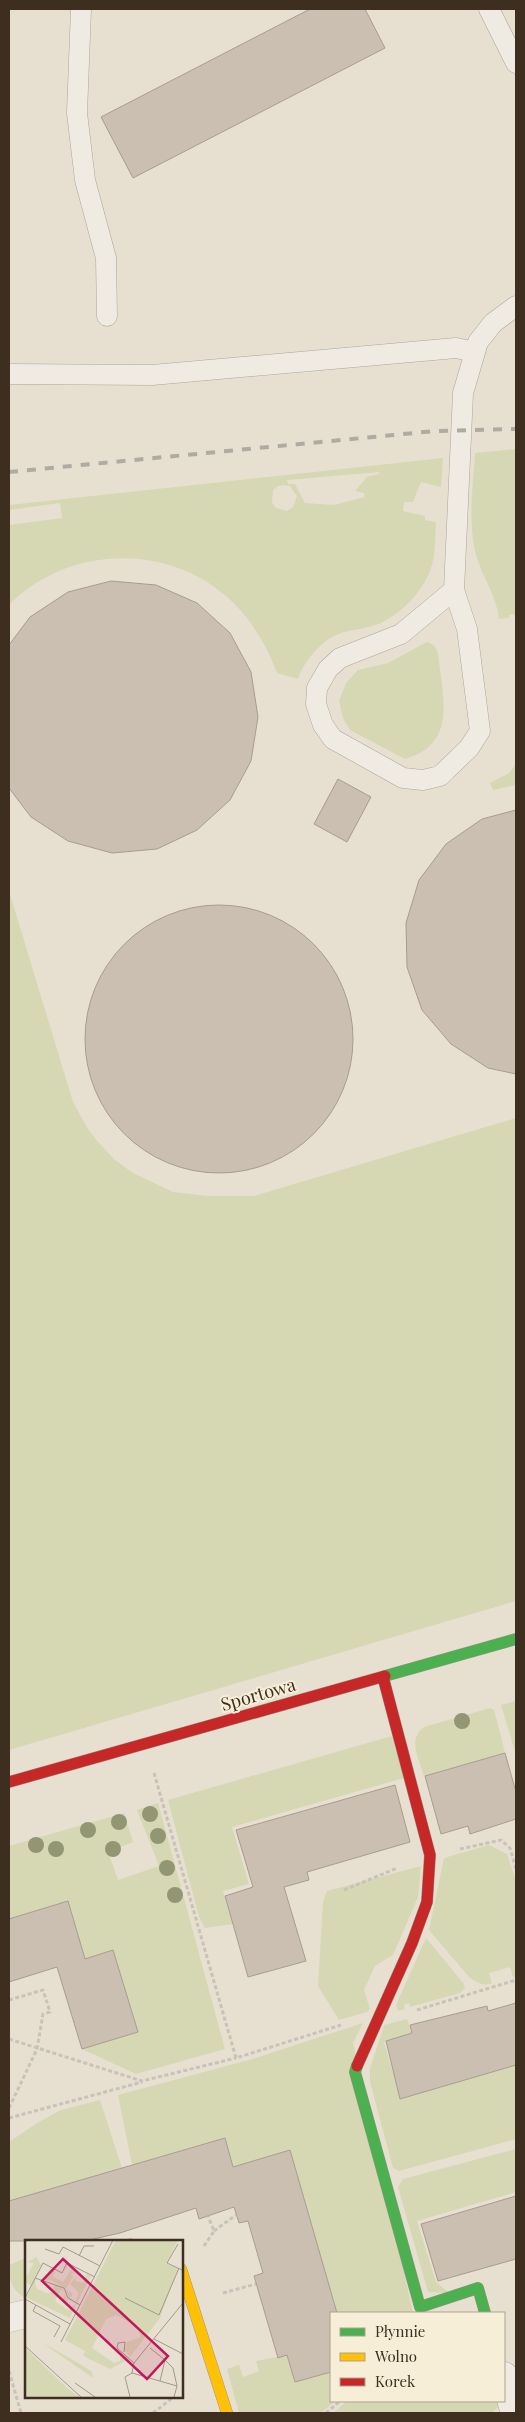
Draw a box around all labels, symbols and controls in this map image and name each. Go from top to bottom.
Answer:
street label: Sportowa [218,1672,298,1716]
inset map [25,2240,182,2397]
legend [330,2312,505,2402]
text: Płynnie [375,2321,425,2341]
text: Wolno [374,2346,417,2366]
text: Korek [375,2371,416,2391]

